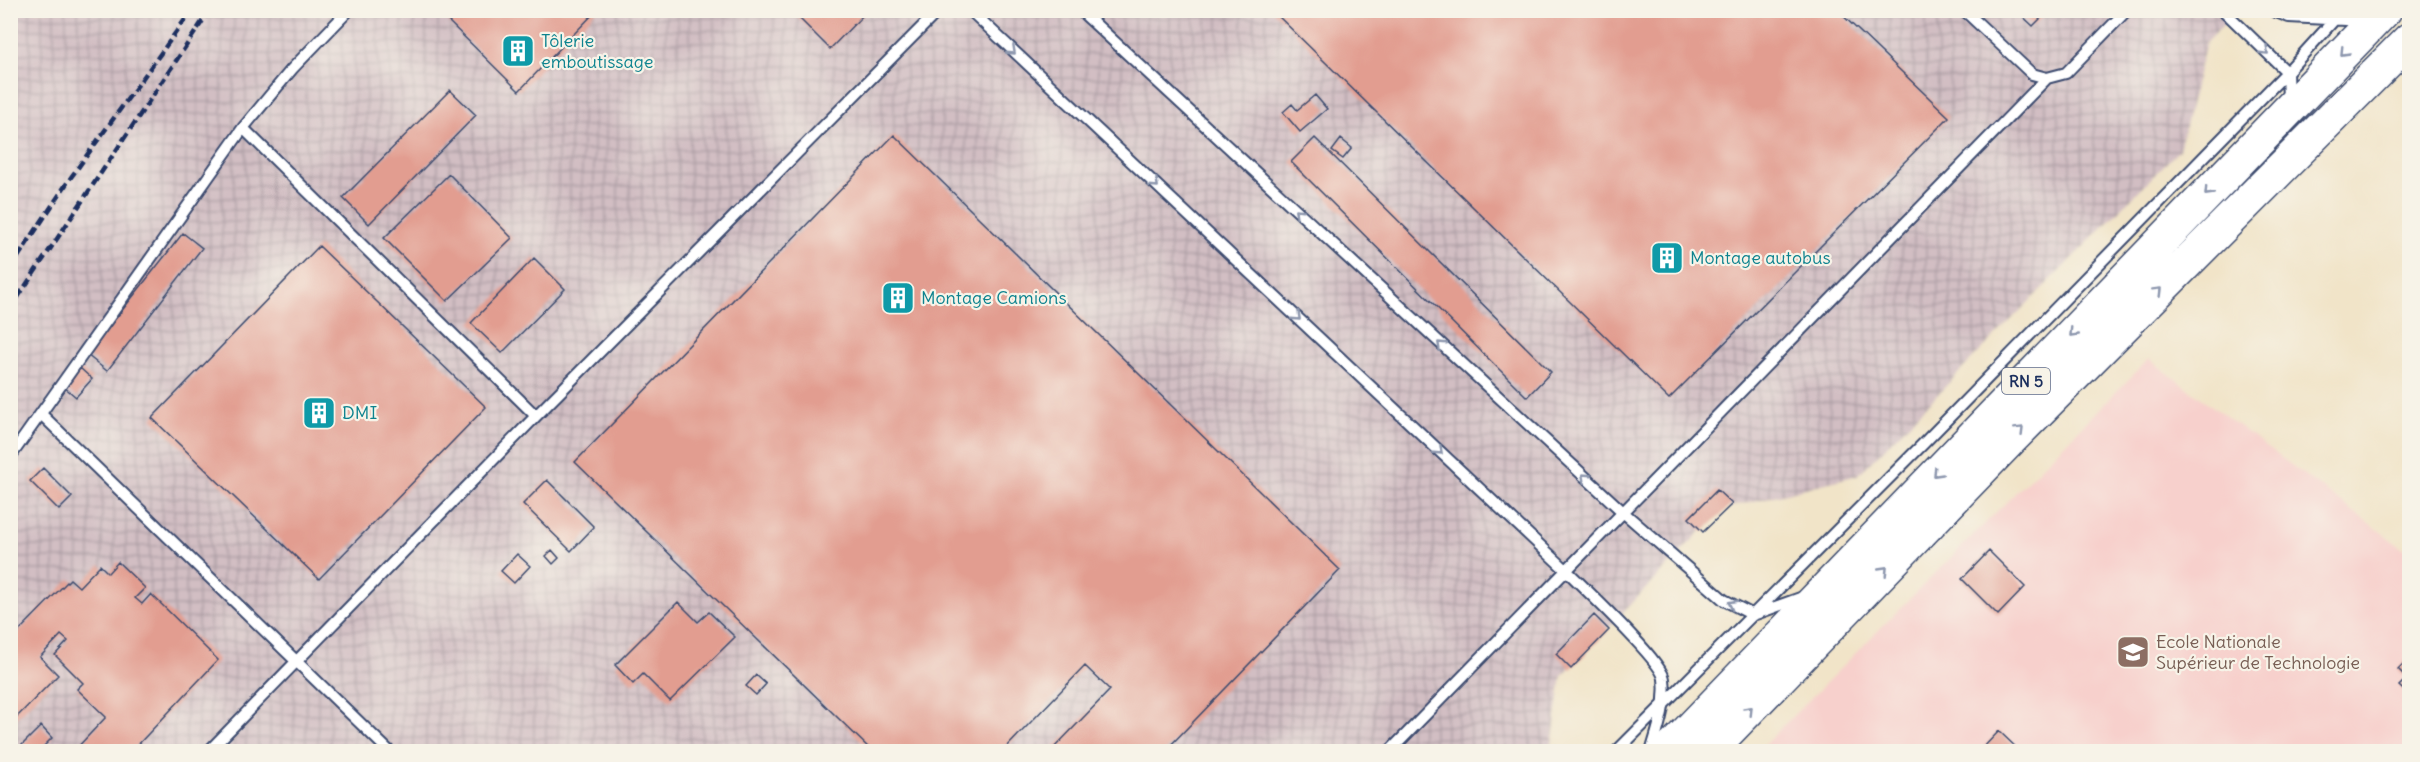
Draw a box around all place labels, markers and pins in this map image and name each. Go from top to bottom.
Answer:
place label: Tôlerie emboutissage [541,29,653,73]
building icon: Tôlerie emboutissage [500,33,536,69]
building icon: Montage autobus [1649,240,1685,276]
place label: Montage autobus [1690,246,1831,269]
building icon: Montage Camions [880,280,916,316]
place label: Montage Camions [921,286,1067,309]
building icon: DMI [301,395,337,431]
place label: DMI [342,401,377,424]
place label: Ecole Nationale Supérieur de Technologie [2156,630,2360,674]
school or university icon: Ecole Nationale Supérieur de Technologie [2115,634,2151,670]

